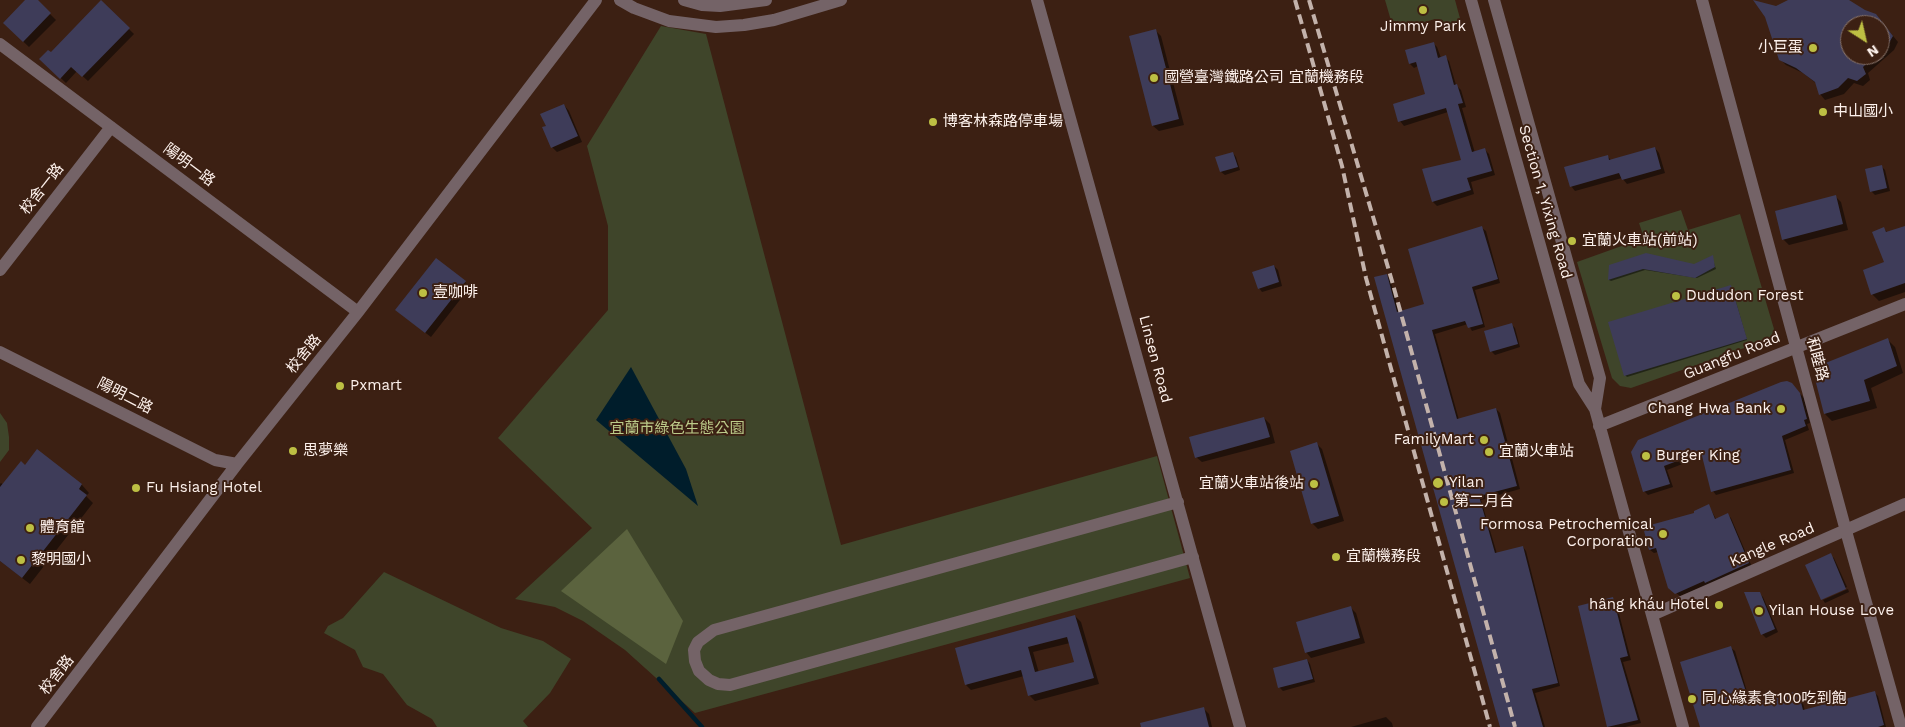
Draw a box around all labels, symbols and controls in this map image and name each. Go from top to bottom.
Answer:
marker: Jimmy Park [1417,4,1429,16]
north arrow [1840,15,1890,65]
place label: Jimmy Park [1380,18,1466,36]
place label: 小巨蛋 [1758,39,1803,57]
marker: 小巨蛋 [1807,42,1819,54]
text: N [1864,42,1882,61]
place label: 國營臺灣鐵路公司 宜蘭機務段 [1164,69,1364,87]
marker: 國營臺灣鐵路公司 宜蘭機務段 [1148,72,1160,84]
place label: 中山國小 [1833,103,1893,121]
marker: 中山國小 [1817,106,1829,118]
place label: 博客林森路停車場 [943,113,1063,131]
marker: 博客林森路停車場 [927,116,939,128]
street label: Section 1, Yixing Road [1514,123,1576,281]
street label: 陽明一路 [160,140,218,190]
street label: 校舍一路 [16,160,68,218]
place label: 宜蘭火車站(前站) [1582,232,1697,250]
marker: 宜蘭火車站(前站) [1566,235,1578,247]
place label: 壹咖啡 [433,284,478,302]
marker: 壹咖啡 [417,287,429,299]
place label: Dududon Forest [1686,287,1804,305]
marker: Dududon Forest [1670,290,1682,302]
street label: Linsen Road [1135,313,1175,405]
street label: Guangfu Road [1681,328,1783,384]
street label: 校舍路 [283,331,325,377]
street label: 和睦路 [1802,335,1832,383]
street label: 陽明二路 [94,374,156,418]
place label: Pxmart [350,377,402,395]
marker: Pxmart [334,380,346,392]
place label: Chang Hwa Bank [1647,400,1771,418]
marker: Chang Hwa Bank [1775,403,1787,415]
park label: 宜蘭市綠色生態公園 [610,420,744,438]
place label: FamilyMart [1394,431,1474,449]
marker: FamilyMart [1478,434,1490,446]
place label: 思夢樂 [303,442,348,460]
place label: 宜蘭火車站 [1499,443,1574,461]
marker: 思夢樂 [287,445,299,457]
marker: 宜蘭火車站 [1483,446,1495,458]
place label: Burger King [1656,447,1740,465]
marker: Burger King [1640,450,1652,462]
place label: Yilan [1449,474,1484,492]
place label: 宜蘭火車站後站 [1199,475,1304,493]
marker: Yilan [1431,476,1445,490]
marker: 宜蘭火車站後站 [1308,478,1320,490]
place label: Fu Hsiang Hotel [146,479,262,497]
marker: Fu Hsiang Hotel [130,482,142,494]
place label: 第二月台 [1454,493,1514,511]
marker: 第二月台 [1438,496,1450,508]
place label: Formosa Petrochemical Corporation [1480,516,1653,551]
place label: 體育館 [40,519,85,537]
street label: Kangle Road [1727,519,1817,571]
marker: 體育館 [24,522,36,534]
marker: Formosa Petrochemical Corporation [1657,528,1669,540]
place label: 宜蘭機務段 [1346,548,1421,566]
place label: 黎明國小 [31,551,91,569]
marker: 宜蘭機務段 [1330,551,1342,563]
marker: 黎明國小 [15,554,27,566]
place label: hâng kháu Hotel [1589,596,1709,614]
marker: hâng kháu Hotel [1713,599,1725,611]
place label: Yilan House Love [1769,602,1894,620]
marker: Yilan House Love [1753,605,1765,617]
street label: 校舍路 [36,652,78,698]
place label: 同心緣素食100吃到飽 [1702,690,1847,708]
marker: 同心緣素食100吃到飽 [1686,693,1698,705]

